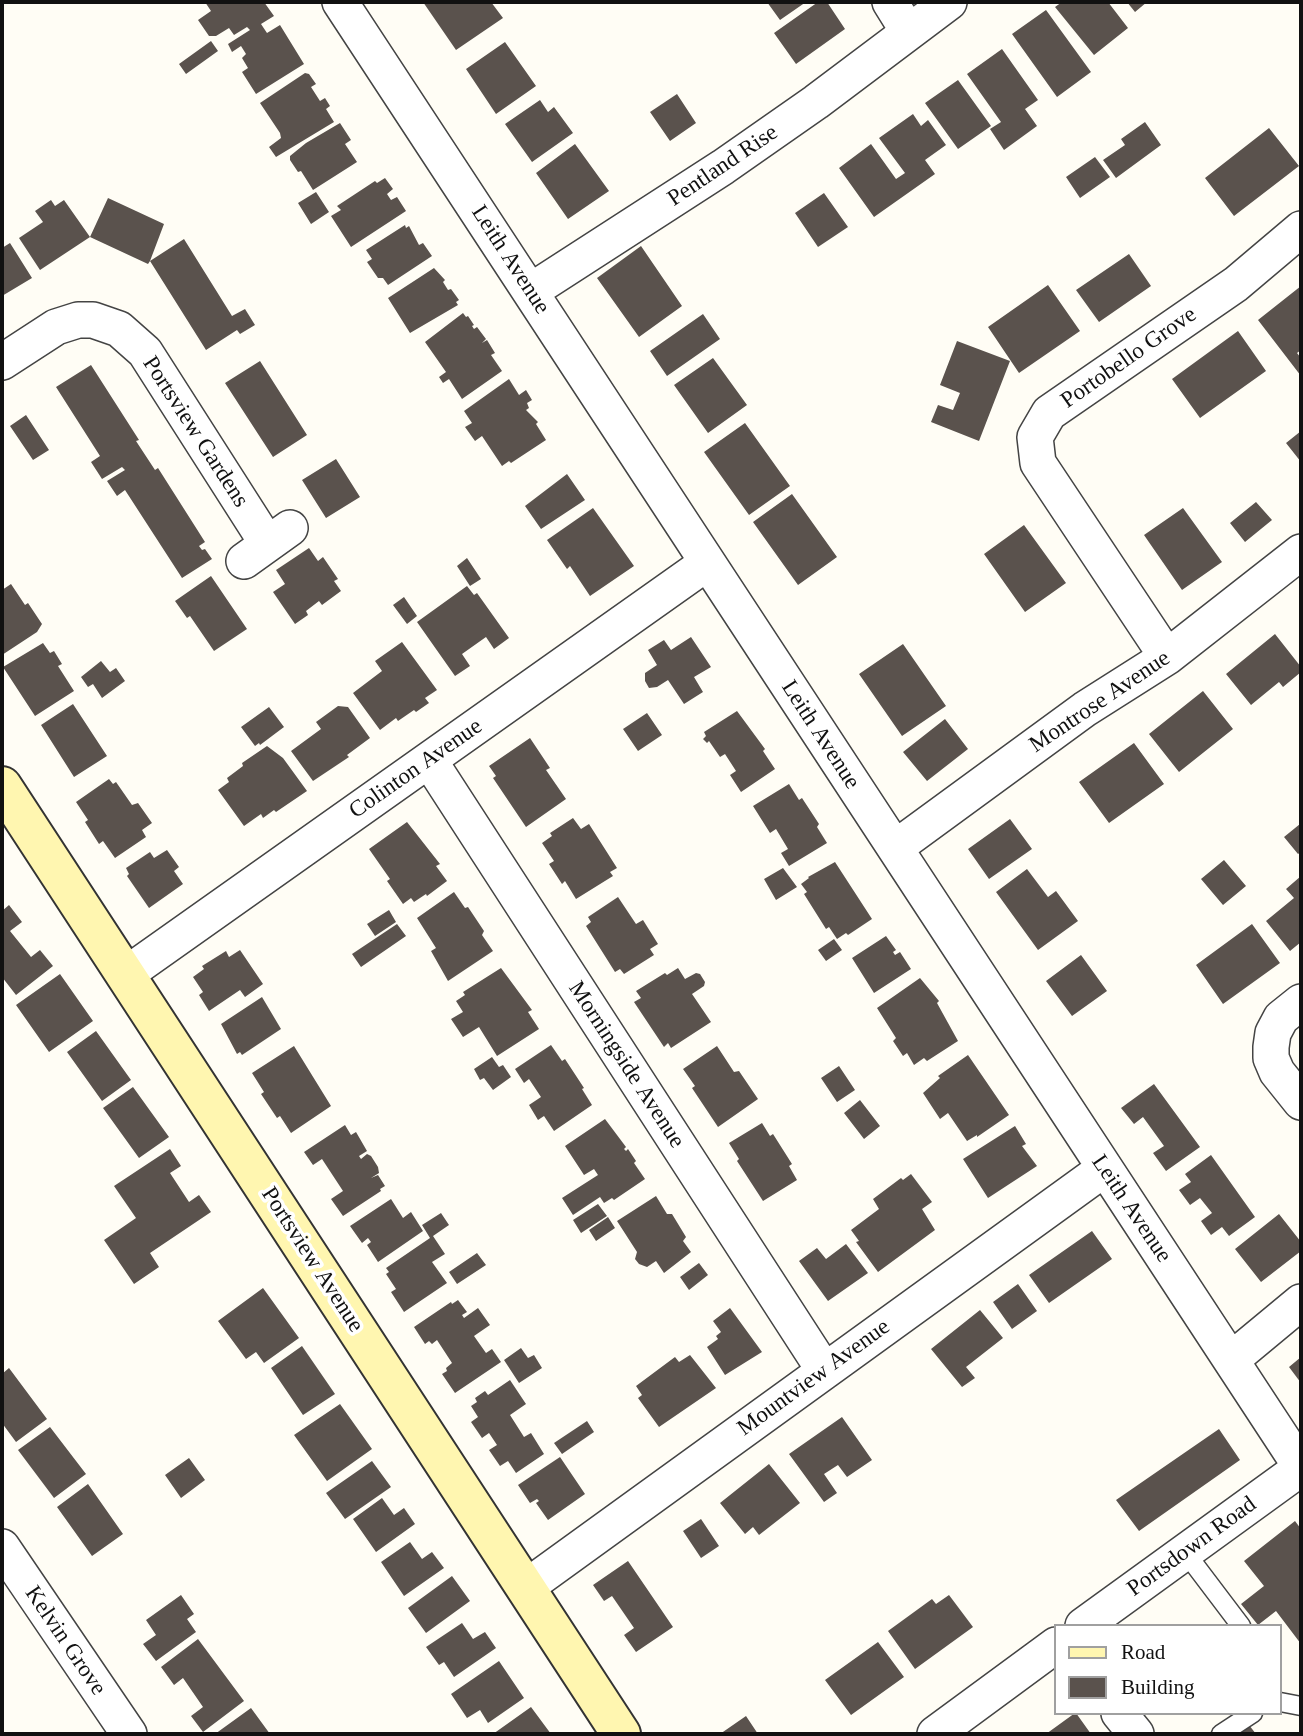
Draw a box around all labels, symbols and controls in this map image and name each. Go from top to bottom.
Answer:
street label: Pentland Rise [663,119,783,213]
street label: Leith Avenue [465,200,555,320]
street label: Portobello Grove [1056,301,1202,415]
street label: Portsview Gardens [136,351,254,513]
street label: Montrose Avenue [1024,645,1176,759]
street label: Leith Avenue [775,675,865,795]
street label: Colinton Avenue [344,713,488,825]
street label: Morningside Avenue [562,977,690,1153]
street label: Leith Avenue [1085,1150,1177,1268]
street label: Portsview Avenue [255,1182,369,1338]
street label: Mountview Avenue [732,1313,896,1443]
street label: Portsdown Road [1122,1491,1262,1603]
street label: Kelvin Grove [18,1581,112,1701]
legend [1054,1624,1282,1715]
text: Road [1121,1640,1165,1664]
text: Building [1121,1675,1195,1699]

